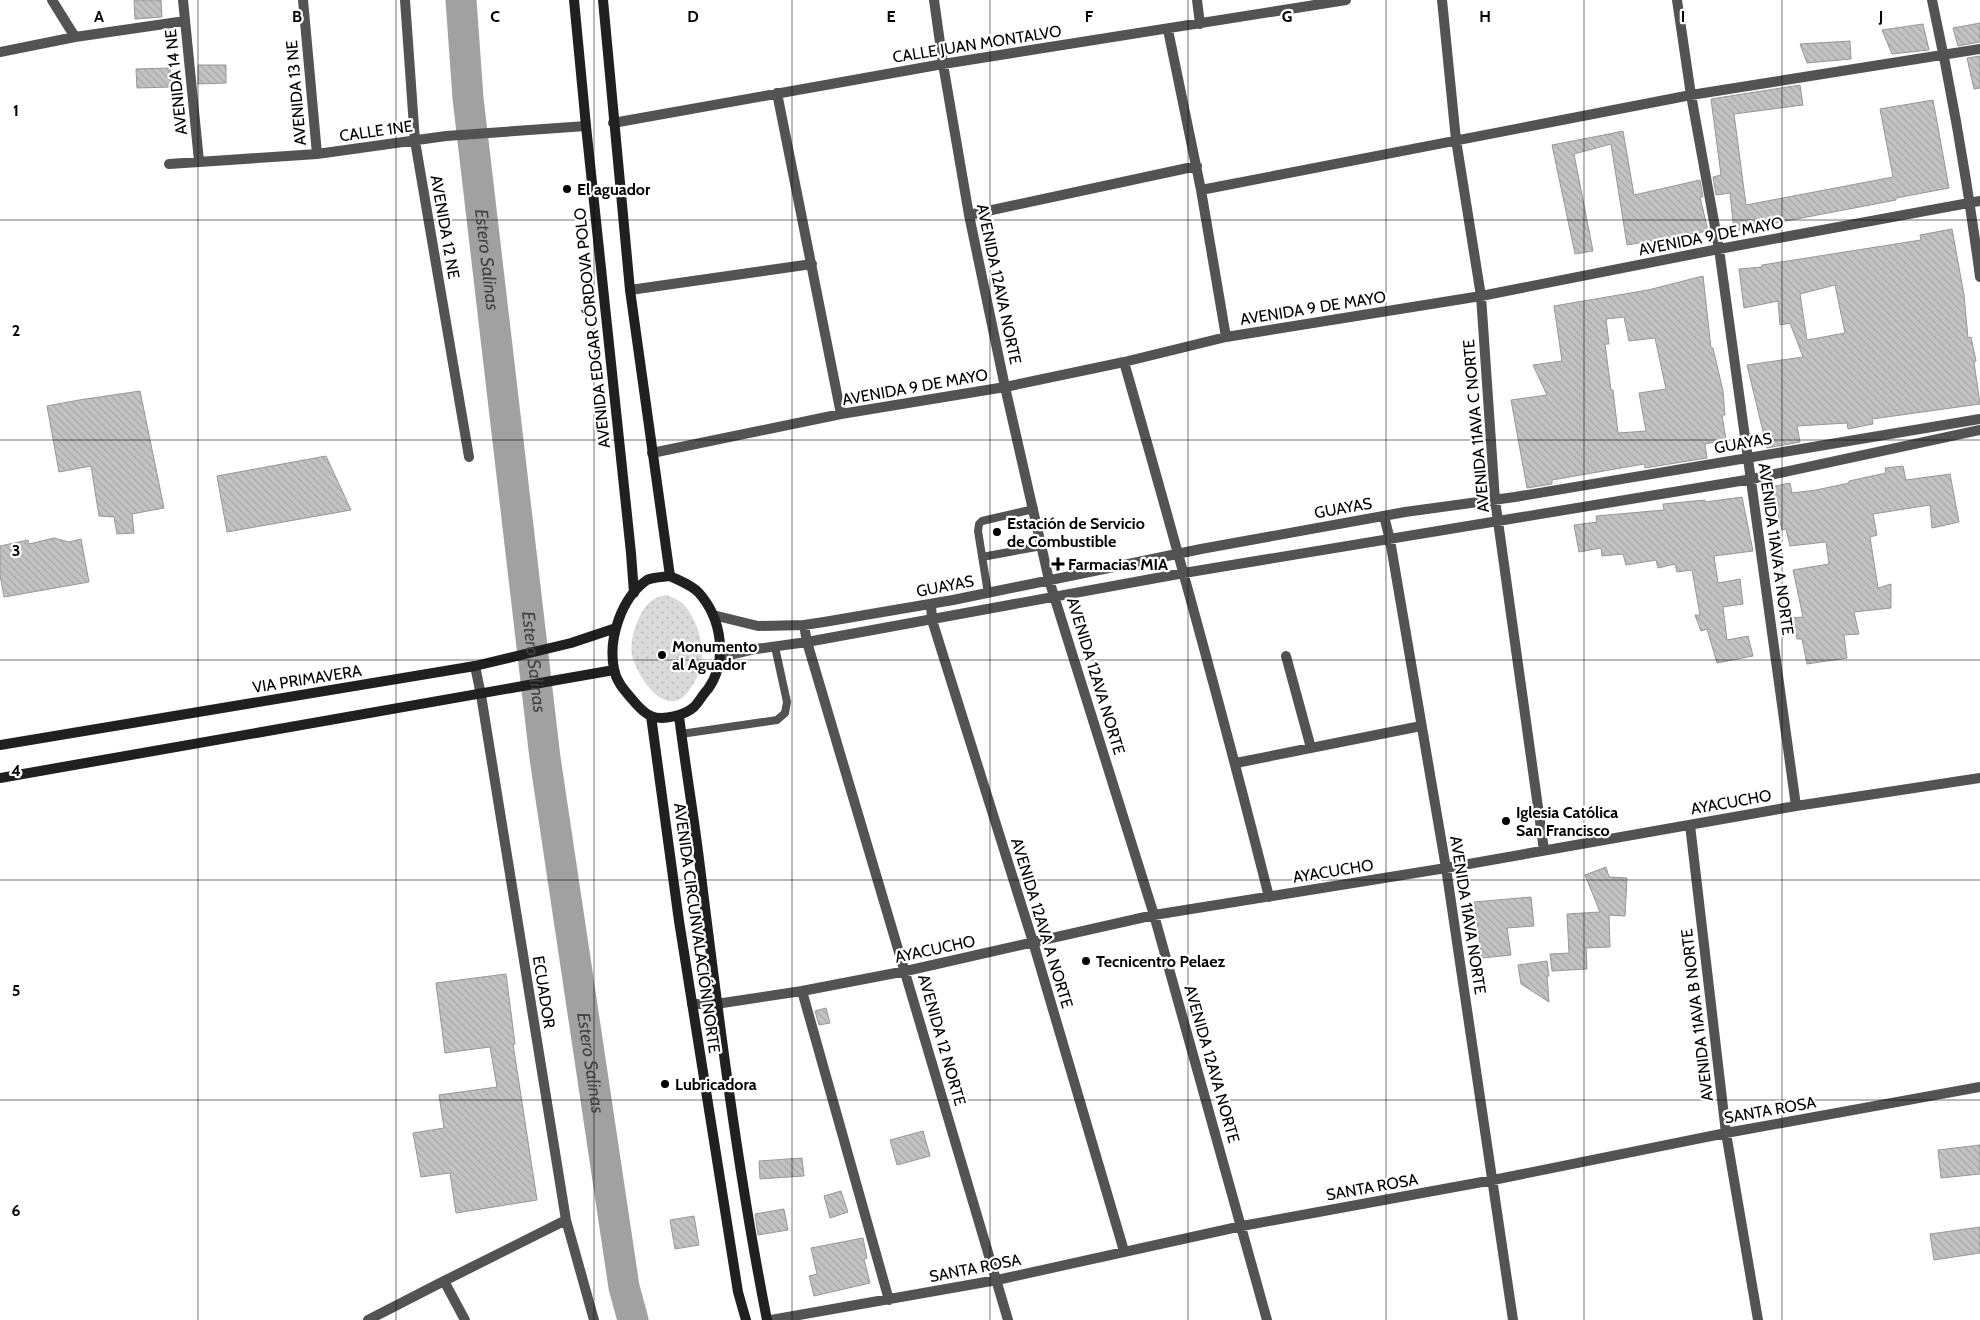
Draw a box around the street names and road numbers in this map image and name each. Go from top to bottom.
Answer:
street label: CALLE JUAN MONTALVO [891,21,1063,67]
street label: AVENIDA 14 NE [161,28,191,136]
street label: AVENIDA 13 NE [282,39,310,146]
street label: CALLE 1NE [338,116,414,146]
street label: AVENIDA 12 NE [427,174,464,281]
street label: AVENIDA 12AVA NORTE [973,202,1025,366]
street label: AVENIDA EDGAR CÓRDOVA POLO [570,207,614,449]
street label: AVENIDA 9 DE MAYO [1637,213,1785,259]
street label: AVENIDA 9 DE MAYO [1239,287,1387,329]
street label: AVENIDA 11AVA C NORTE [1459,339,1493,513]
street label: AVENIDA 9 DE MAYO [841,365,989,409]
street label: GUAYAS [1713,429,1773,457]
street label: AVENIDA 11AVA A NORTE [1755,462,1798,636]
street label: GUAYAS [1313,494,1373,522]
street label: GUAYAS [915,571,975,601]
street label: AVENIDA 12AVA NORTE [1063,595,1129,757]
street label: VIA PRIMAVERA [251,661,363,697]
street label: AYACUCHO [1689,786,1773,818]
street label: AVENIDA CIRCUNVALACIÓN NORTE [670,802,724,1054]
street label: AVENIDA 11AVA NORTE [1446,834,1490,996]
street label: AVENIDA 12AVA A NORTE [1007,836,1077,1010]
street label: AYACUCHO [1291,855,1375,887]
street label: AVENIDA 11AVA B NORTE [1677,928,1717,1102]
street label: AYACUCHO [893,931,977,967]
street label: ECUADOR [529,954,559,1030]
street label: AVENIDA 12 NORTE [914,972,970,1108]
street label: AVENIDA 12AVA NORTE [1180,983,1244,1145]
street label: SANTA ROSA [1723,1093,1817,1127]
street label: SANTA ROSA [1325,1170,1419,1204]
street label: SANTA ROSA [928,1250,1022,1286]

